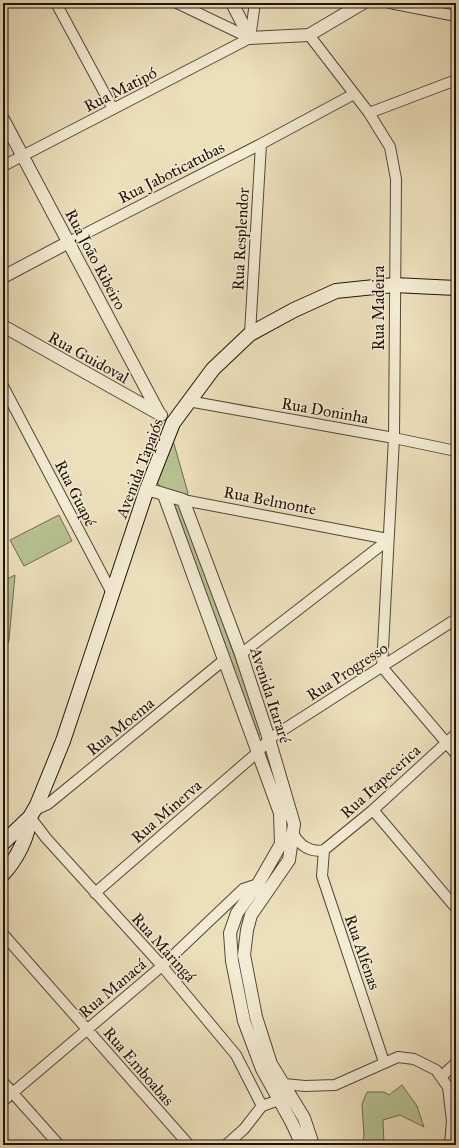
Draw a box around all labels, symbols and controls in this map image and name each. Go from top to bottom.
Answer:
street label: Rua Matipó [81,63,160,116]
street label: Rua Jaboticatubas [115,137,228,208]
street label: Rua Resplendor [228,187,253,291]
street label: Rua João Ribeiro [60,206,130,313]
street label: Rua Madeira [369,265,388,350]
street label: Rua Guidoval [45,328,133,388]
street label: Rua Doninha [280,393,370,428]
street label: Avenida Tapajós [111,416,167,522]
street label: Rua Guapé [51,457,100,530]
street label: Rua Belmonte [222,482,318,519]
street label: Rua Progresso [303,638,392,706]
street label: Avenida Itararé [246,644,295,746]
street label: Rua Moema [83,693,158,759]
street label: Rua Itapecerica [337,740,424,822]
street label: Rua Minerva [127,776,205,847]
street label: Rua Maringá [127,909,200,987]
street label: Rua Alfenas [341,912,384,992]
street label: Rua Manacá [75,955,150,1022]
street label: Rua Emboabas [99,1023,178,1110]

